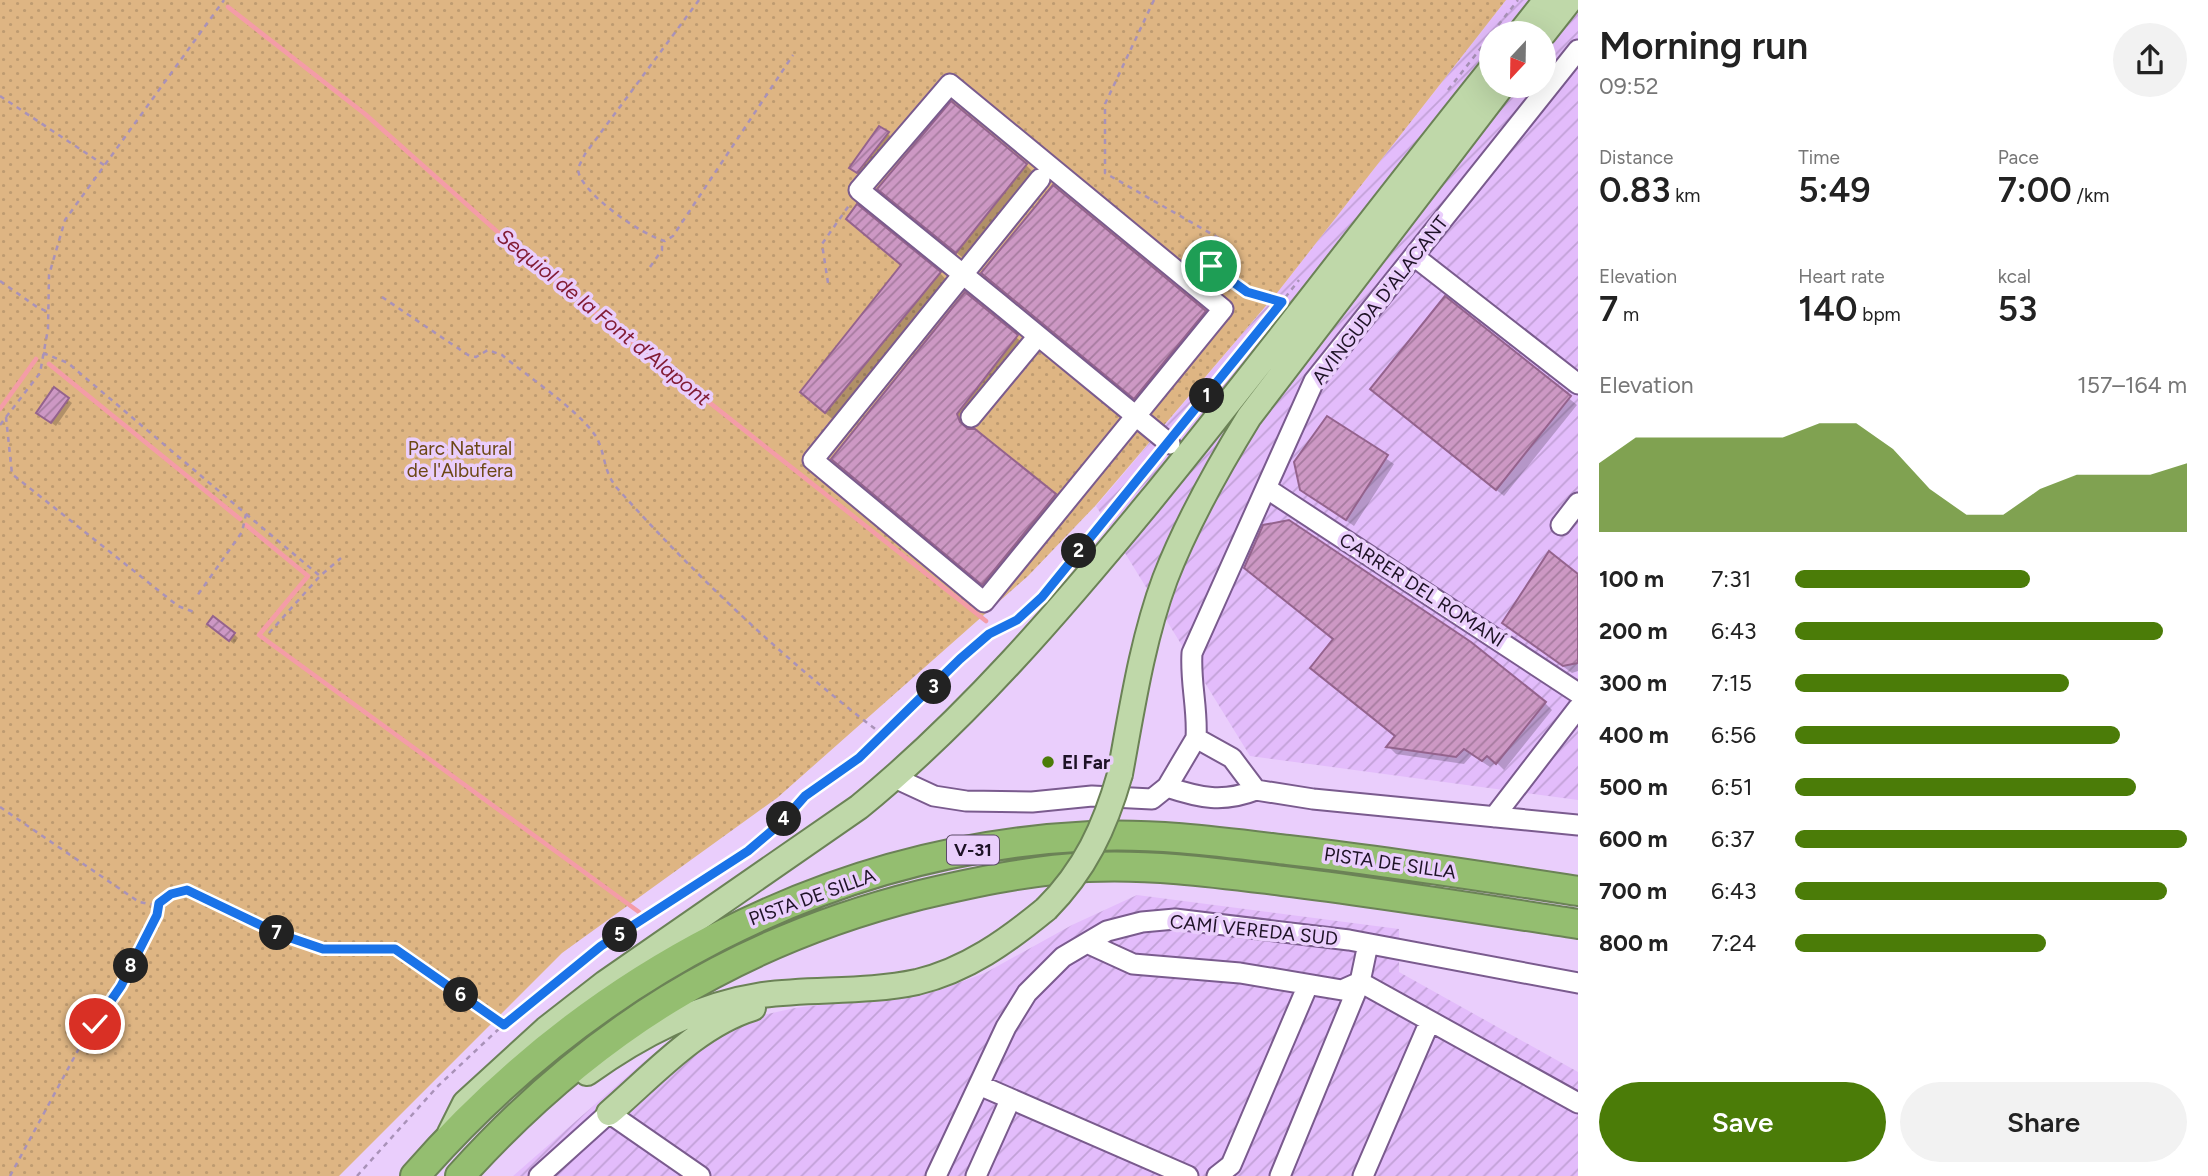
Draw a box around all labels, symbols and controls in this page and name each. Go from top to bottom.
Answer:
north arrow [1479,21,1556,98]
map controls [1479,21,1556,98]
text: Morning run [1599,23,1808,69]
button: share [2113,23,2187,97]
text: 09:52 [1599,72,1659,100]
text: Distance [1599,146,1673,169]
text: Time [1798,146,1840,169]
text: Pace [1998,146,2039,169]
text: 0.83 [1599,169,1670,211]
text: 5:49 [1798,169,1871,211]
text: 7:00 [1998,169,2072,211]
text: km [1670,184,1701,207]
text: /km [2072,184,2109,207]
street label: AVINGUDA D'ALACANT [1307,211,1453,389]
water label: Sequiol de la Font d’Alapont [492,223,716,411]
pin [1181,236,1241,296]
icon: arrive [1192,247,1230,285]
text: Elevation [1599,265,1677,288]
text: Heart rate [1798,265,1885,288]
text: kcal [1998,265,2031,288]
text: 7 [1599,288,1618,330]
text: 140 [1798,288,1858,330]
text: 53 [1998,288,2037,330]
text: m [1618,303,1639,326]
text: bpm [1858,303,1901,326]
text: Elevation [1599,371,1694,399]
text: 157–164 m [2077,371,2187,399]
pin: 1 [1190,378,1224,414]
text: 1 [1202,384,1211,407]
park label: Parc Natural de l'Albufera [407,437,513,482]
street label: CARRER DEL ROMANÍ [1335,528,1510,653]
pin: 2 [1062,534,1096,568]
text: 2 [1073,539,1084,562]
text: 100 m [1599,565,1664,593]
text: 7:31 [1711,565,1751,593]
text: 200 m [1599,617,1668,645]
text: 6:43 [1711,617,1757,645]
text: 300 m [1599,669,1667,697]
text: 7:15 [1711,669,1752,697]
pin: 3 [916,670,951,704]
text: 3 [928,675,939,698]
text: 400 m [1599,721,1669,749]
text: 6:56 [1711,721,1756,749]
place label: El Far [1062,751,1110,774]
marker: El Far [1040,754,1056,770]
text: 500 m [1599,773,1668,801]
text: 6:51 [1711,773,1753,801]
pin: 4 [766,802,802,836]
text: 4 [777,807,790,830]
text: 600 m [1599,825,1668,853]
text: 6:37 [1711,825,1755,853]
road number: V-31 [947,836,999,864]
street label: PISTA DE SILLA [1323,842,1458,884]
street label: PISTA DE SILLA [746,863,879,931]
text: 700 m [1599,877,1667,905]
text: 6:43 [1711,877,1757,905]
street label: CAMÍ VEREDA SUD [1169,910,1339,950]
pin: 7 [260,916,294,950]
pin: 5 [602,918,638,953]
text: 7 [271,921,282,944]
text: 5 [614,923,625,946]
text: 800 m [1599,929,1668,957]
text: 7:24 [1711,929,1756,957]
pin: 8 [114,948,148,984]
text: 8 [125,954,136,977]
pin: 6 [444,978,478,1012]
text: 6 [455,983,466,1006]
pin [65,994,125,1054]
icon: check [76,1005,114,1043]
button: Save [1599,1082,1886,1162]
button: Share [1900,1082,2187,1162]

